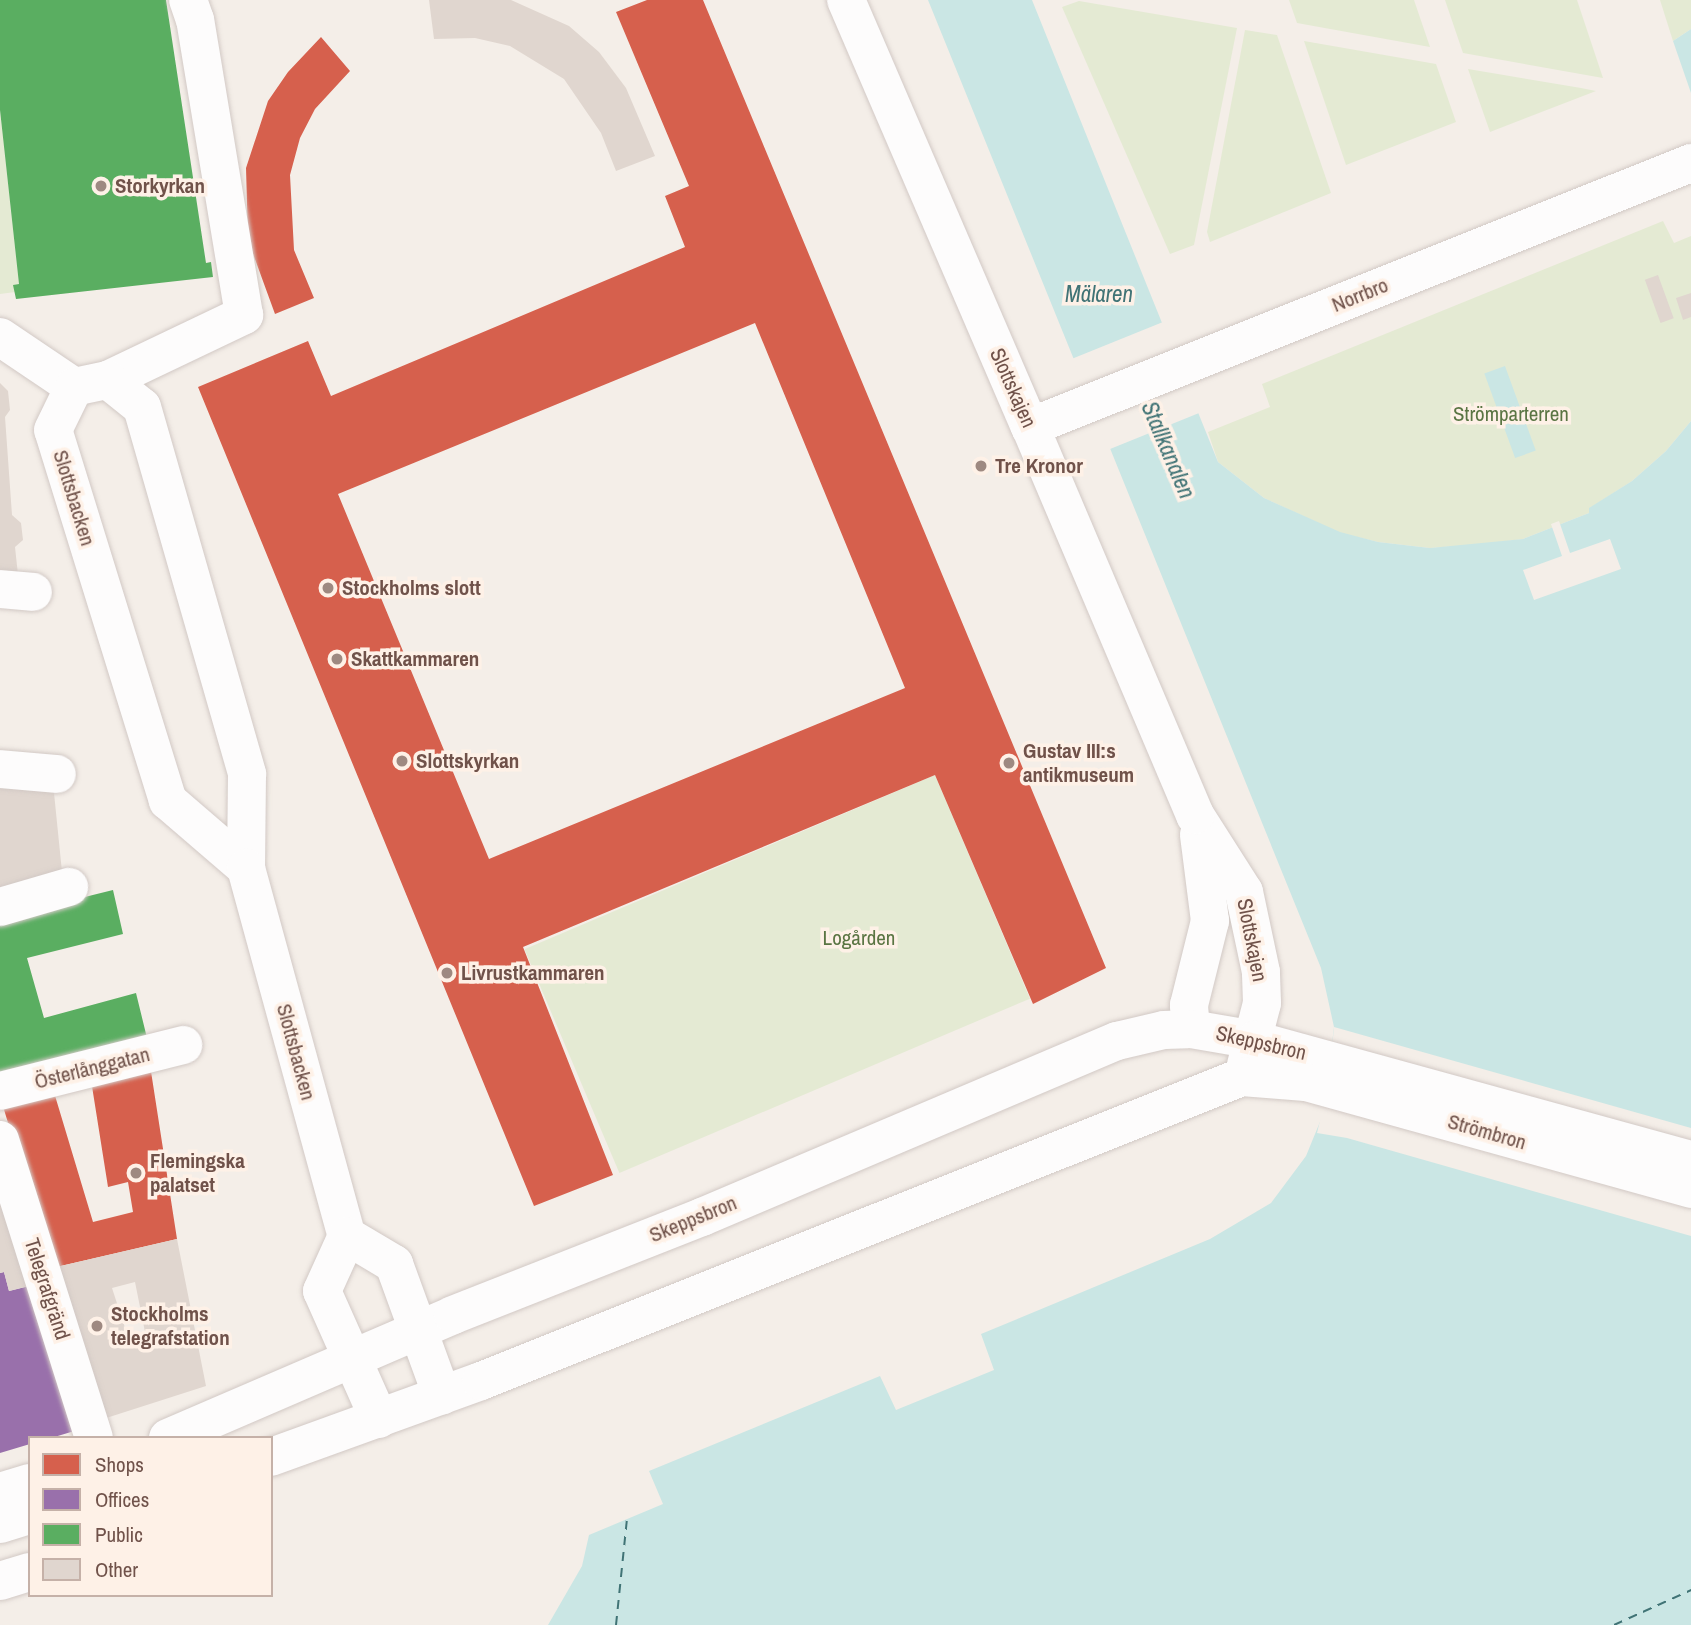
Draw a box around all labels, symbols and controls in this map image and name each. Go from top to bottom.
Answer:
place label: Storkyrkan [115,173,205,199]
marker: Storkyrkan [93,178,109,194]
street label: Norrbro [1328,272,1392,318]
water label: Mälaren [1065,280,1133,308]
street label: Slottskajen [984,344,1042,432]
water label: Stallkanalen [1135,397,1201,503]
park label: Strömparterren [1453,401,1569,427]
street label: Slottsbacken [48,447,100,549]
place label: Tre Kronor [995,453,1083,479]
marker: Tre Kronor [973,458,989,474]
place label: Stockholms slott [342,575,481,601]
marker: Stockholms slott [320,580,336,596]
place label: Skattkammaren [351,646,479,672]
marker: Skattkammaren [329,651,345,667]
place label: Gustav III:s antikmuseum [1023,738,1134,788]
place label: Slottskyrkan [416,748,519,774]
marker: Slottskyrkan [394,753,410,769]
marker: Gustav III:s antikmuseum [1001,755,1017,771]
street label: Slottskajen [1232,896,1272,984]
park label: Logården [823,925,895,951]
place label: Livrustkammaren [461,960,605,986]
marker: Livrustkammaren [439,965,455,981]
street label: Slottsbacken [271,1001,321,1103]
street label: Skeppsbron [1213,1020,1309,1066]
street label: Österlånggatan [32,1042,152,1094]
street label: Strömbron [1445,1109,1529,1155]
place label: Flemingska palatset [150,1148,245,1198]
marker: Flemingska palatset [128,1165,144,1181]
street label: Skeppsbron [646,1190,740,1248]
street label: Telegrafgränd [19,1235,75,1343]
place label: Stockholms telegrafstation [111,1301,230,1351]
marker: Stockholms telegrafstation [89,1318,105,1334]
legend [28,1436,273,1597]
text: Shops [95,1450,144,1479]
text: Offices [95,1485,149,1514]
text: Public [95,1520,143,1549]
text: Other [95,1555,138,1584]

